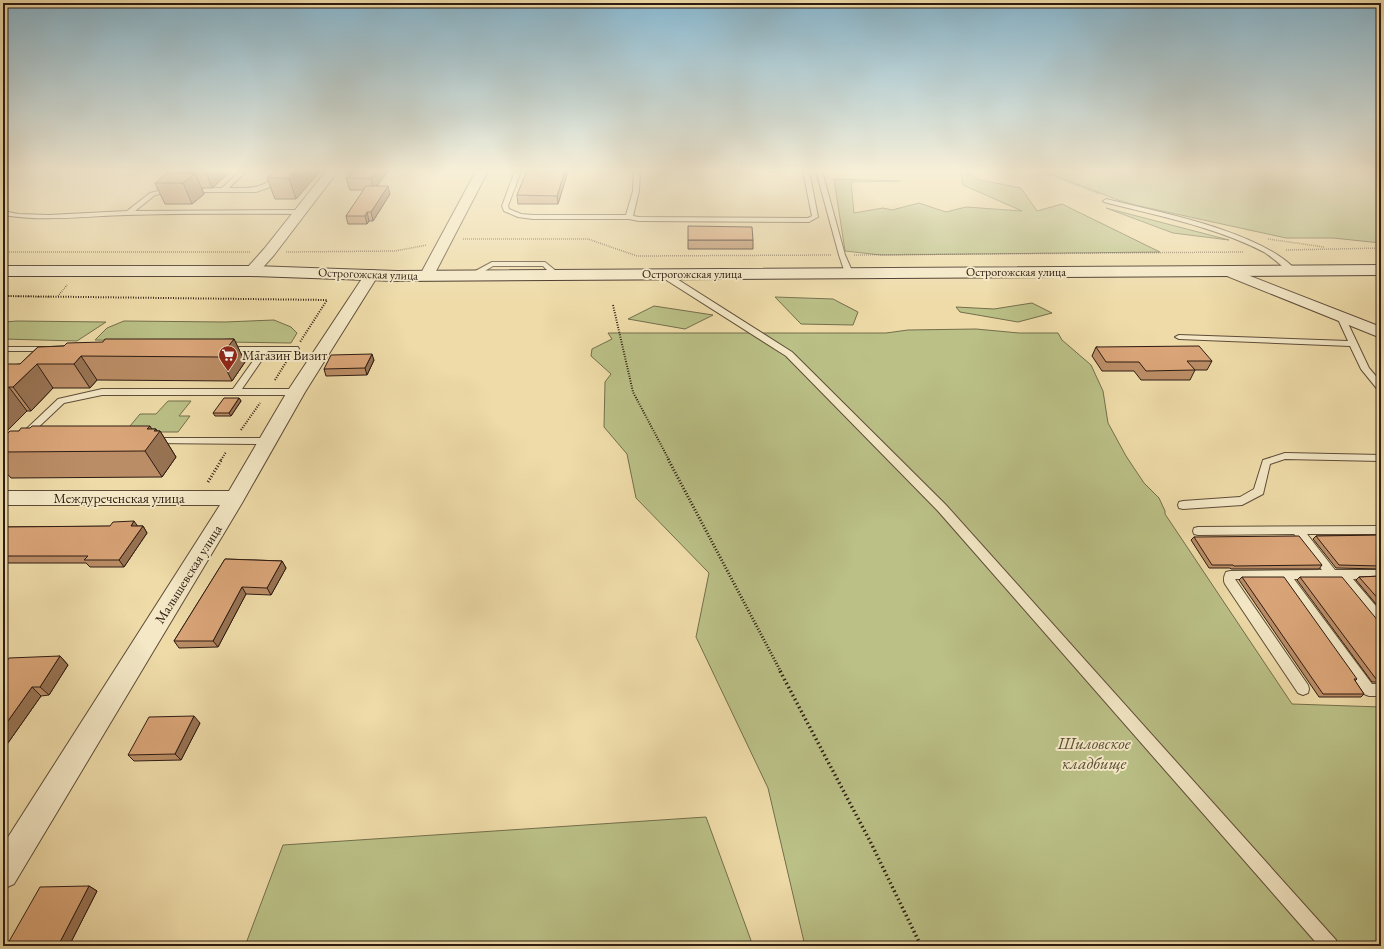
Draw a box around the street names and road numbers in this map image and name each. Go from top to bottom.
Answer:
street label: Острогожская улица [318,264,418,284]
street label: Острогожская улица [966,264,1066,280]
street label: Острогожская улица [642,266,742,282]
street label: Междуреченская улица [54,489,185,507]
street label: Малышевская улица [150,521,226,627]

